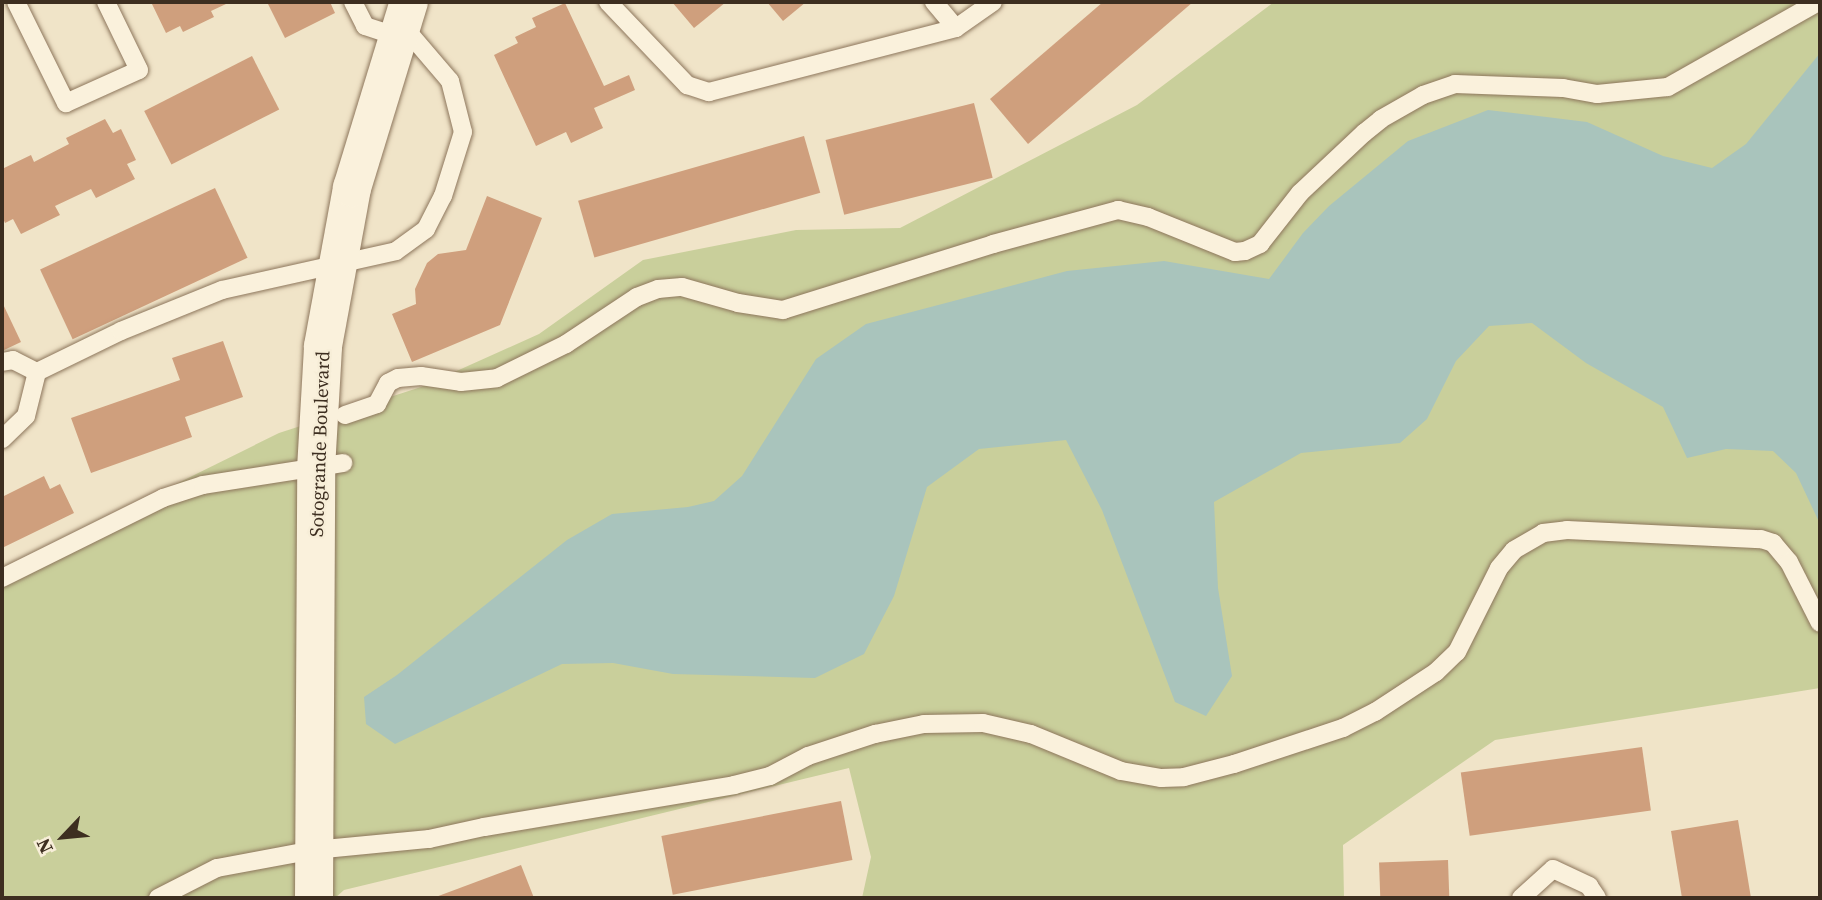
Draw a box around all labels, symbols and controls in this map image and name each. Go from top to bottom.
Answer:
street label: Sotogrande Boulevard [305,351,335,537]
north arrow [28,802,98,872]
text: N [29,834,59,858]

